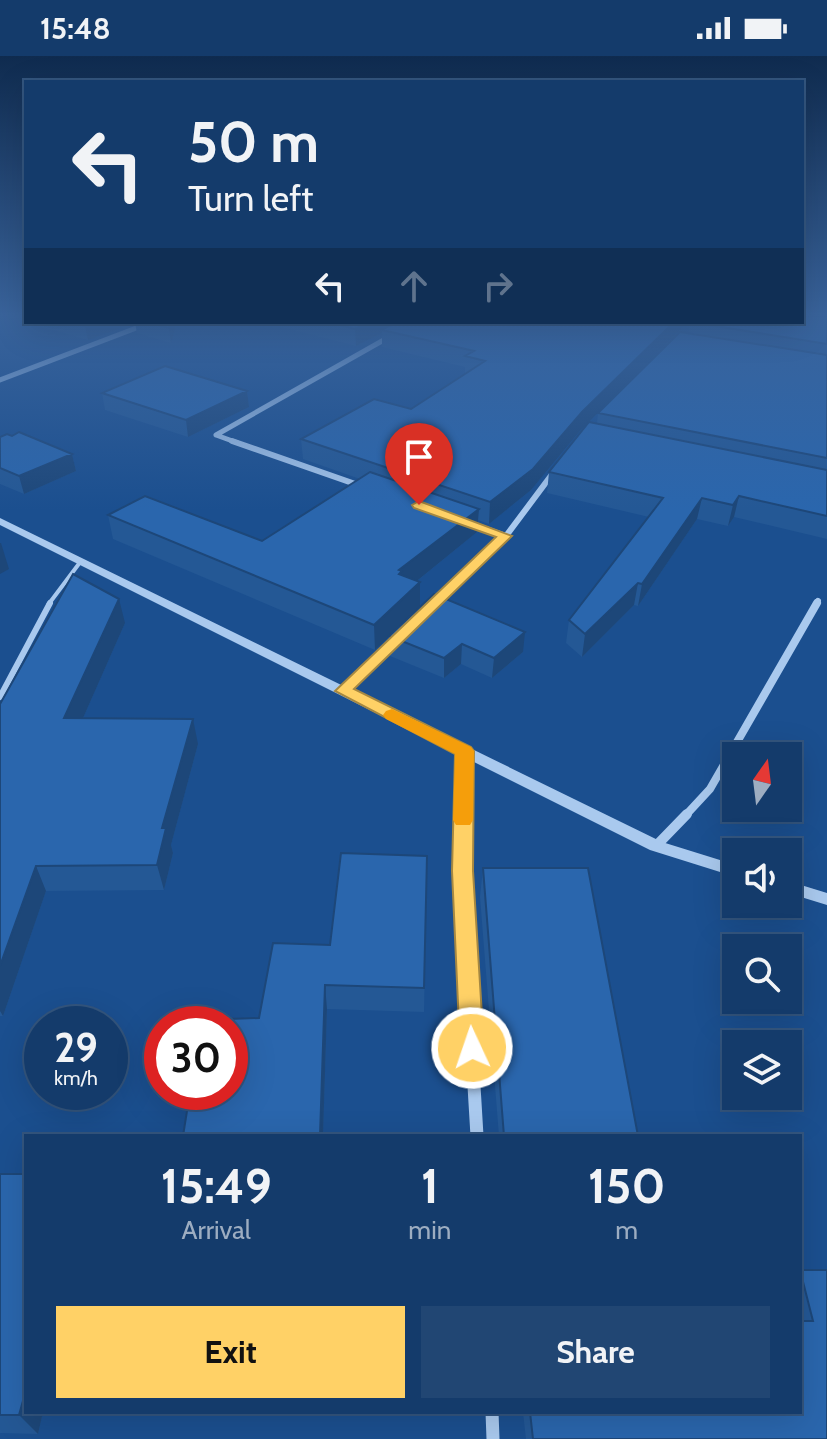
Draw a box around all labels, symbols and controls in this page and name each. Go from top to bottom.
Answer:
text: 15:48 [40,10,111,47]
text: 50 m [188,108,319,176]
icon: left [56,112,160,216]
text: Turn left [188,176,313,220]
icon: left [308,264,352,308]
icon: ahead [392,264,436,308]
icon: right [476,264,520,308]
pin [385,423,453,505]
icon: arrive [397,435,441,479]
north arrow [722,742,802,822]
map controls [722,742,802,1110]
button: sound [722,838,802,918]
button: search [722,934,802,1014]
speed limit sign: 30 [144,1006,248,1110]
position arrow [430,1006,514,1090]
text: 29 [54,1023,98,1072]
button: layers [722,1030,802,1110]
text: km/h [54,1066,98,1090]
text: 15:49 [161,1157,272,1215]
text: 1 [421,1157,439,1215]
text: 150 [588,1157,665,1215]
text: Arrival [182,1214,251,1246]
text: min [408,1214,451,1246]
text: m [615,1214,638,1246]
button: Exit [56,1306,405,1398]
button: Share [421,1306,770,1398]

